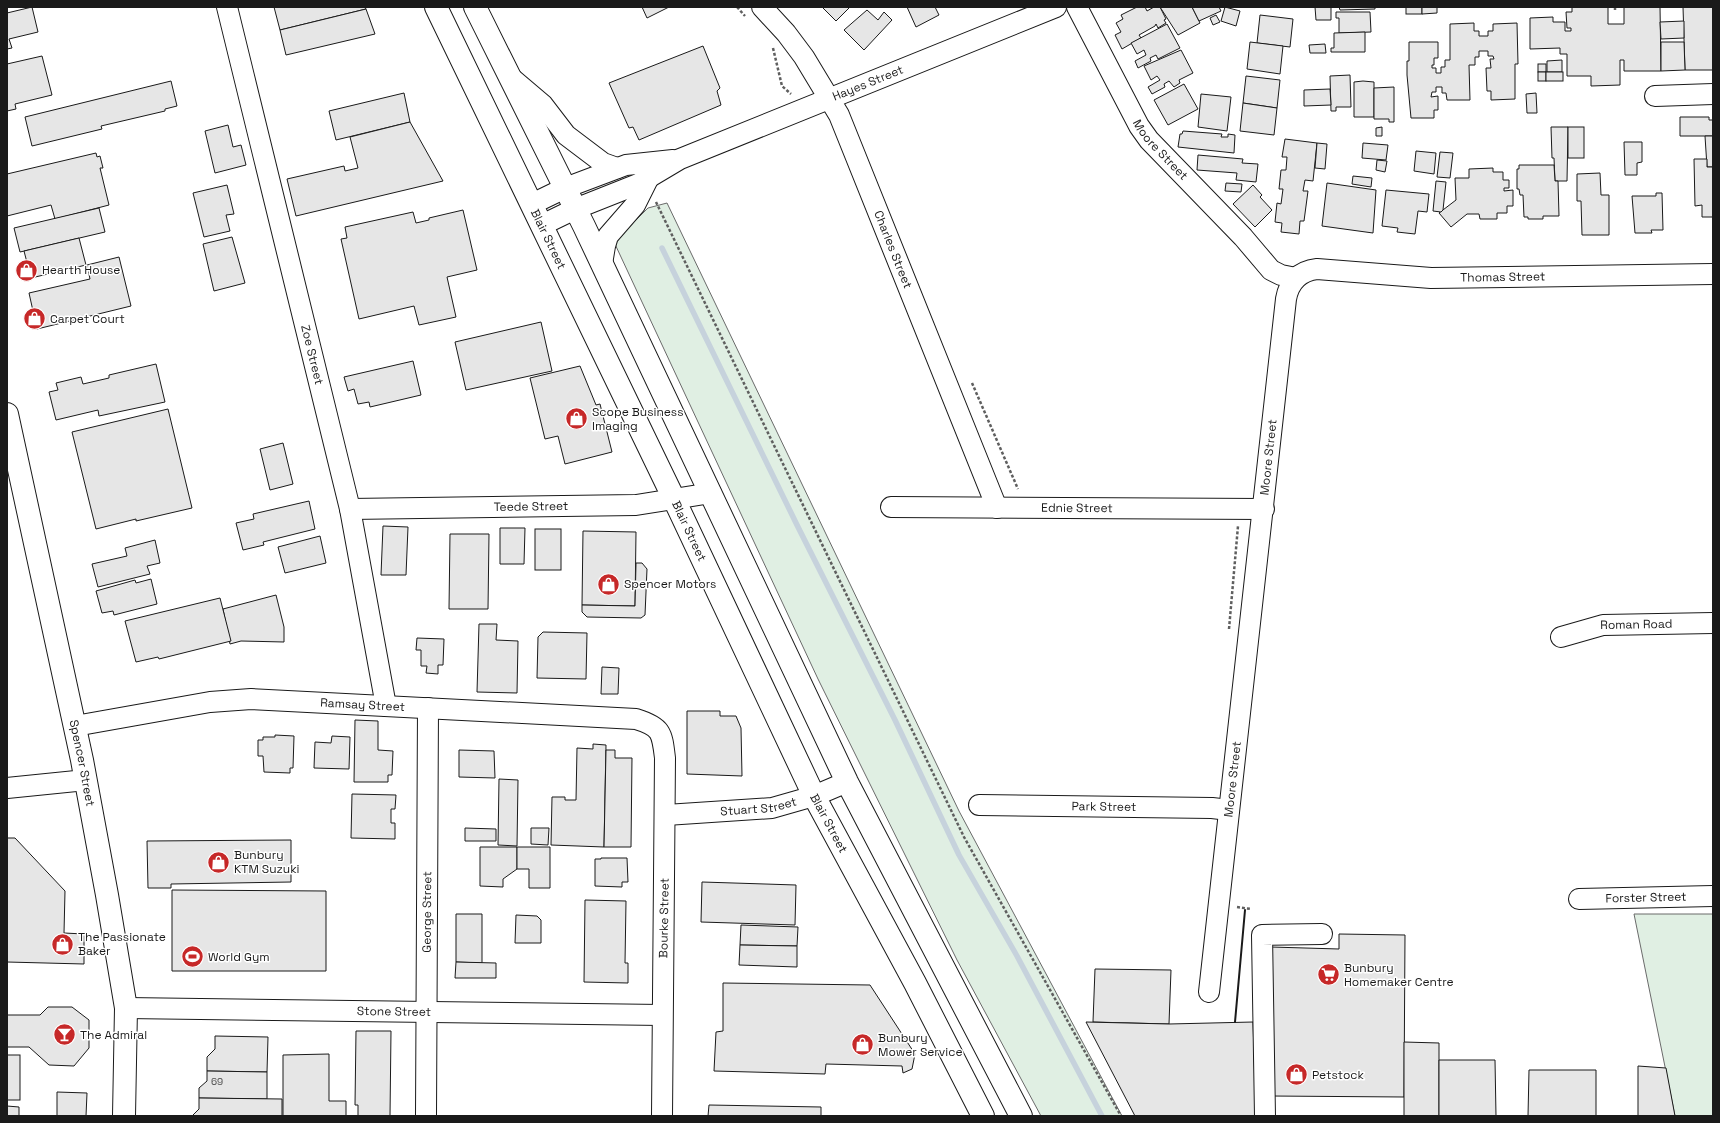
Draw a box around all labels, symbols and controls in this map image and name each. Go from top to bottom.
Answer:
street label: Hayes Street [830,62,906,105]
street label: Moore Street [1129,117,1192,184]
street label: Blair Street [527,206,570,272]
street label: Charles Street [870,208,916,291]
shop icon: Hearth House [13,257,39,283]
place label: Hearth House [42,262,120,278]
street label: Thomas Street [1460,268,1545,286]
shop icon: Carpet Court [22,306,48,332]
place label: Carpet Court [50,311,125,327]
street label: Zoe Street [297,323,327,386]
place label: Scope Business Imaging [592,404,684,434]
shop icon: Scope Business Imaging [563,406,589,432]
street label: Moore Street [1256,418,1281,496]
street label: Teede Street [494,498,568,515]
street label: Blair Street [668,498,710,564]
street label: Ednie Street [1041,500,1113,516]
shop icon: Spencer Motors [596,571,622,597]
place label: Spencer Motors [624,576,716,592]
street label: Roman Road [1600,616,1673,633]
street label: Ramsay Street [320,695,405,715]
street label: Spencer Street [65,718,98,808]
street label: Moore Street [1220,740,1245,818]
street label: Blair Street [806,791,851,856]
street label: Stuart Street [720,793,799,819]
street label: Park Street [1071,798,1136,815]
place label: Bunbury KTM Suzuki [234,847,300,877]
shop icon: Bunbury KTM Suzuki [206,849,232,875]
street label: George Street [419,871,435,953]
street label: Bourke Street [655,878,673,958]
street label: Forster Street [1605,889,1687,906]
place label: The Passionate Baker [78,929,166,959]
shop icon: The Passionate Baker [50,931,76,957]
sports icon: World Gym [180,944,206,970]
place label: World Gym [208,949,270,965]
place label: Bunbury Homemaker Centre [1344,960,1454,990]
supermarket icon: Bunbury Homemaker Centre [1316,962,1342,988]
street label: Stone Street [357,1003,431,1020]
bar icon: The Admiral [51,1022,77,1048]
place label: The Admiral [80,1027,147,1043]
place label: Bunbury Mower Service [878,1030,963,1060]
shop icon: Bunbury Mower Service [850,1032,876,1058]
shop icon: Petstock [1283,1062,1309,1088]
place label: Petstock [1312,1067,1364,1083]
house number: 69 [211,1075,223,1088]

